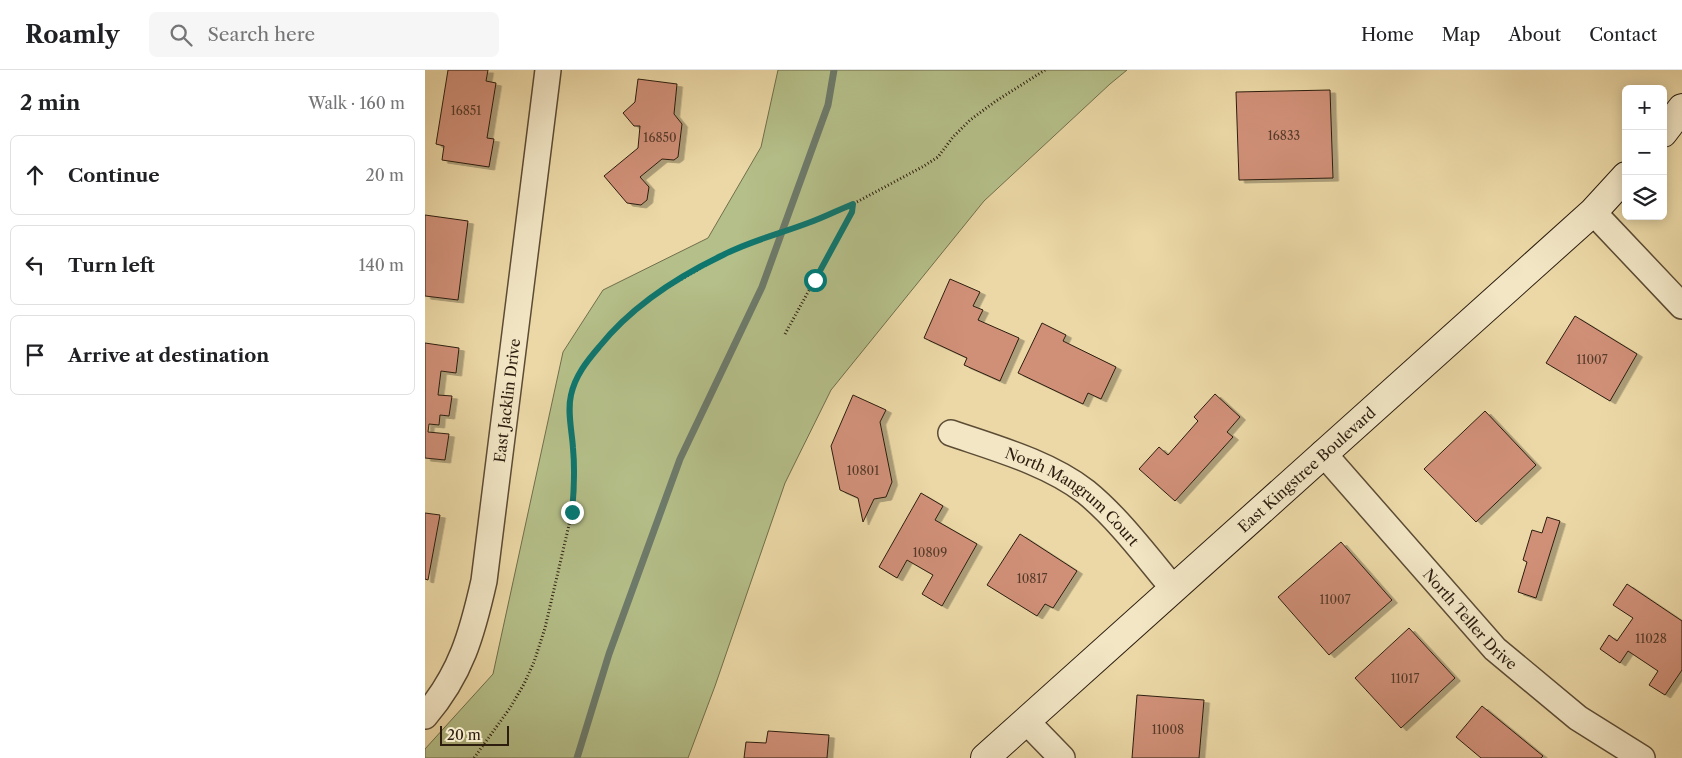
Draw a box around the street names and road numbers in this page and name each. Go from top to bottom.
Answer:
street label: East Jacklin Drive [489,337,524,464]
street label: East Kingstree Boulevard [1234,403,1379,536]
street label: North Mangrum Court [1003,443,1144,550]
street label: North Teller Drive [1419,565,1521,673]

